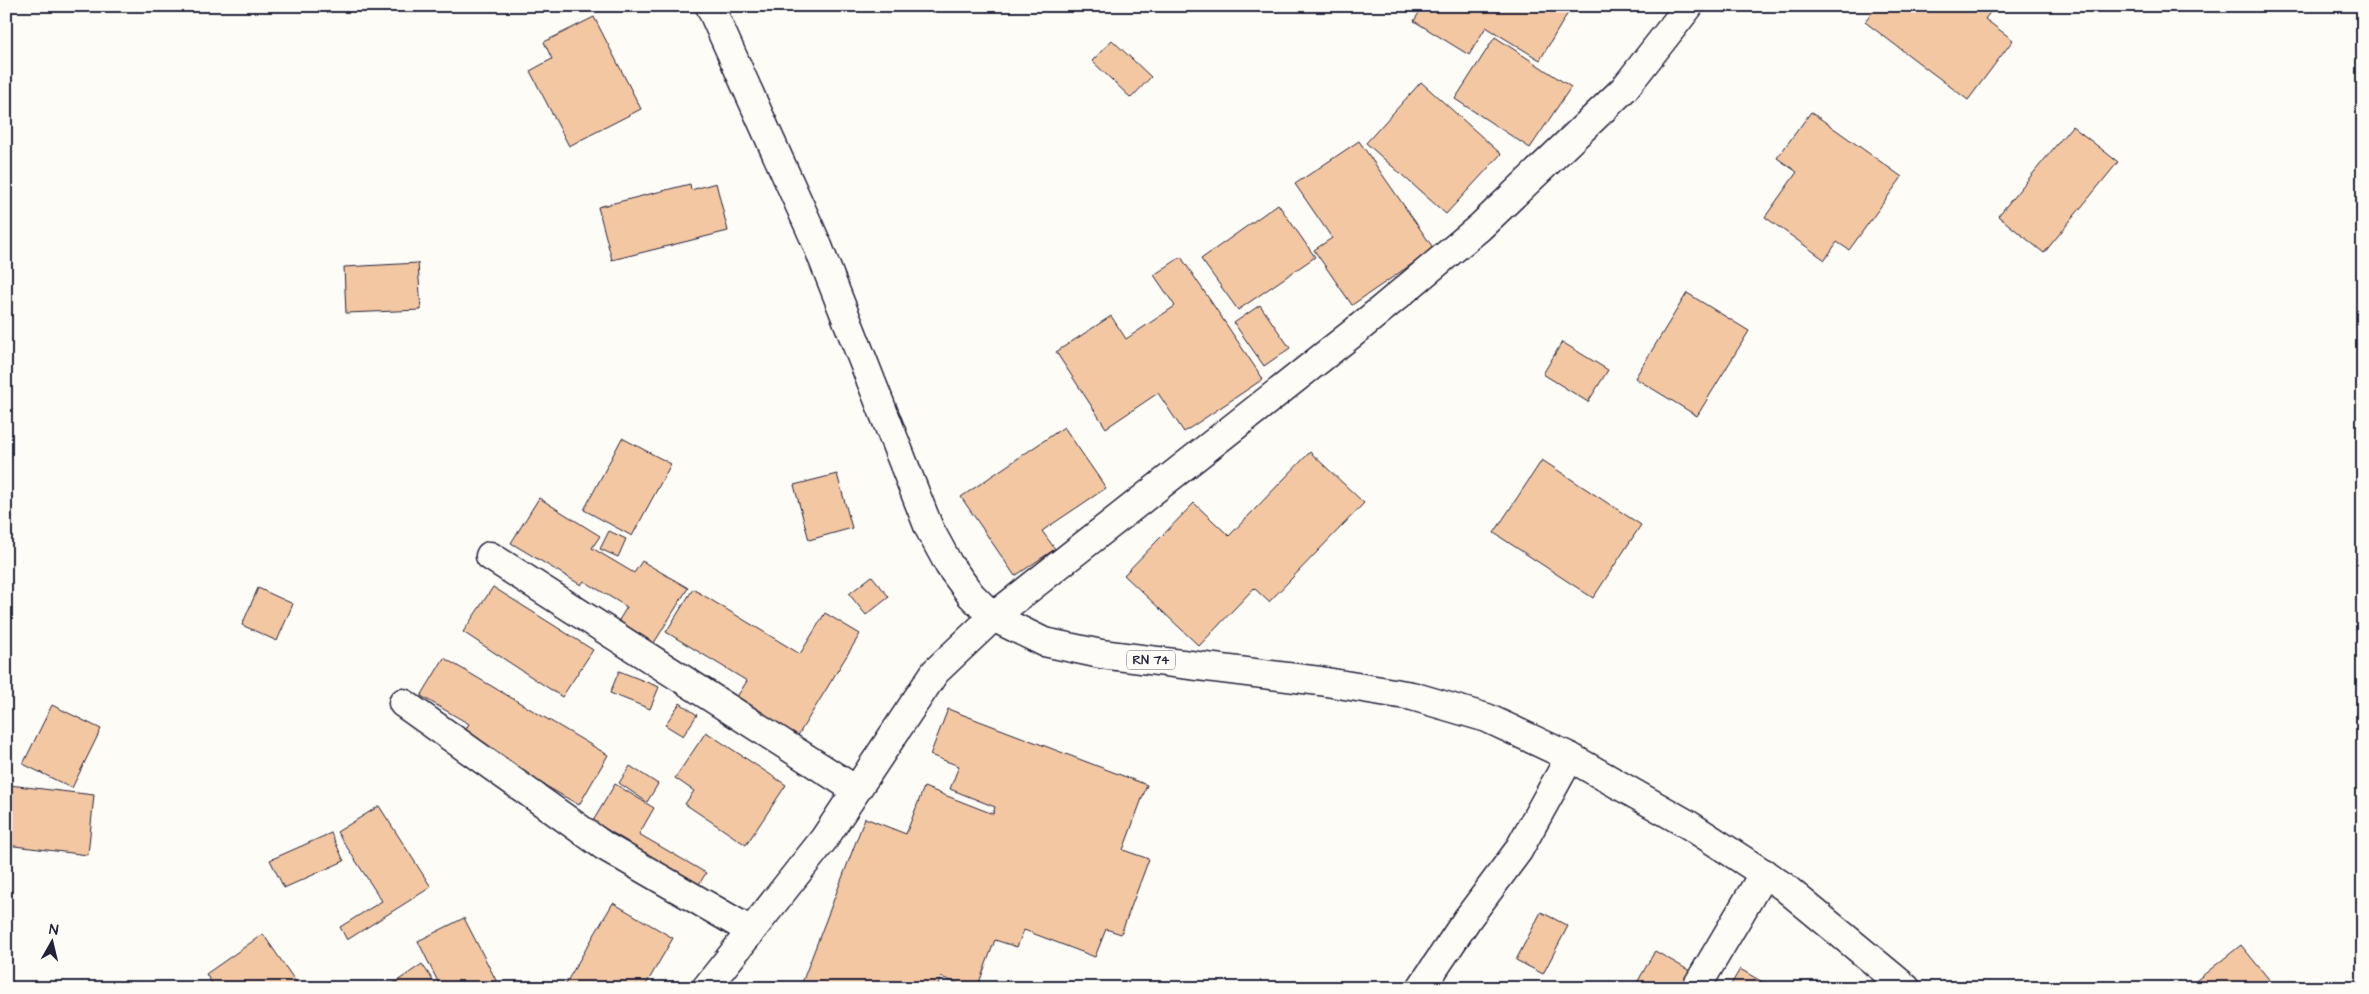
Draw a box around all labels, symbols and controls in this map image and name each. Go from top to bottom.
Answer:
road number: RN 74 [1127,650,1175,670]
north arrow [28,916,78,966]
text: N [48,920,60,941]

